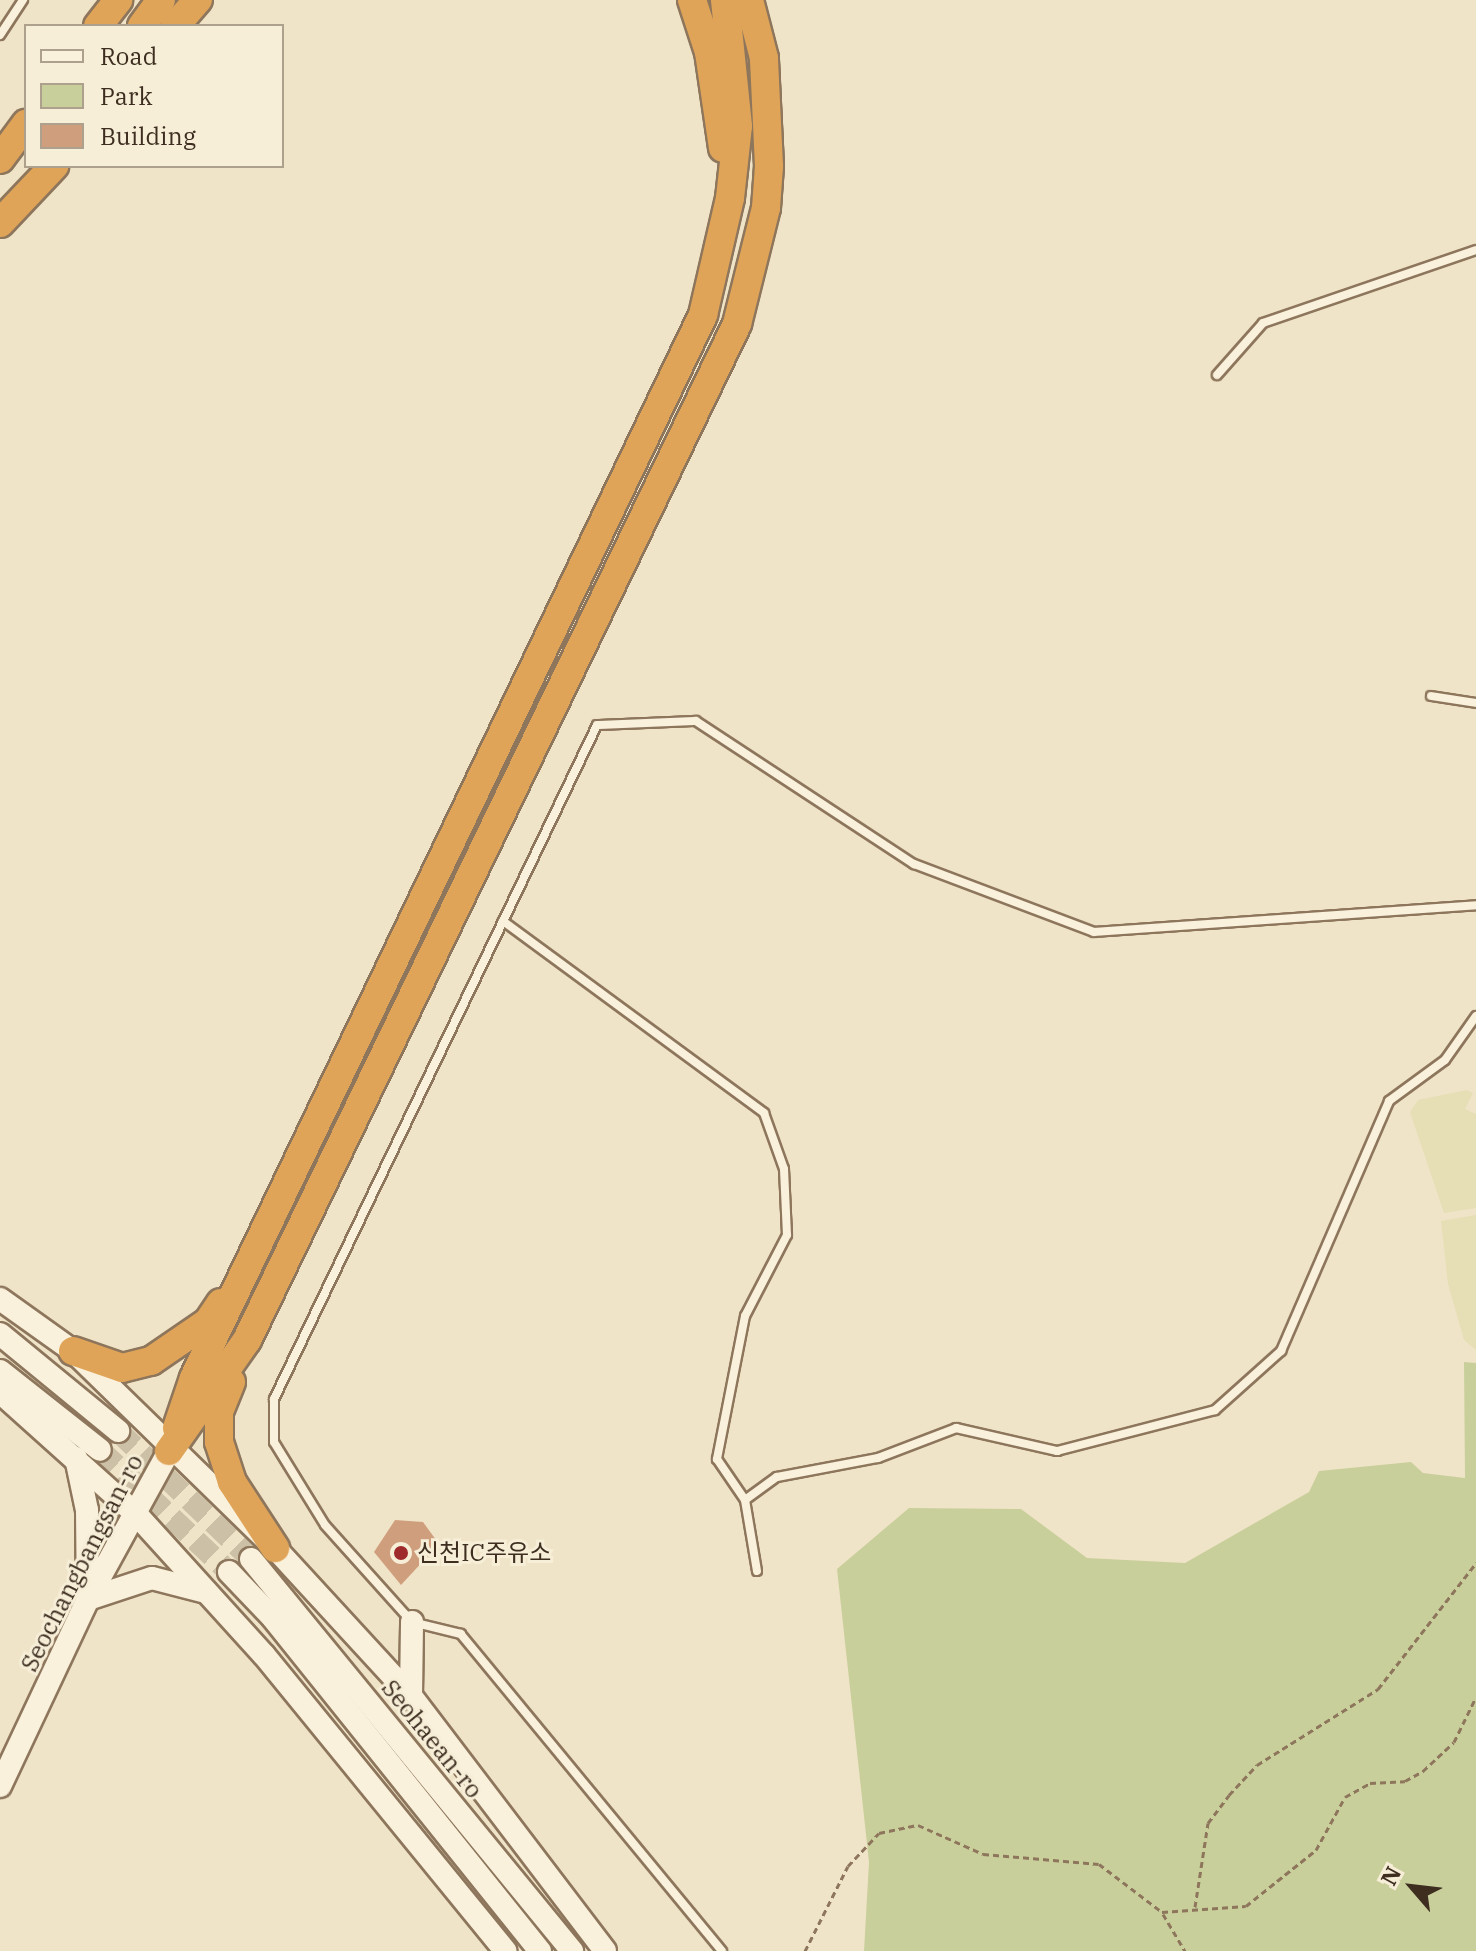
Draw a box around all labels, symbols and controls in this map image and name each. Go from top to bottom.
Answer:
legend [24,24,284,168]
text: Road [100,40,157,72]
text: Park [100,80,152,112]
text: Building [100,120,196,152]
street label: Seochangbangsan-ro [15,1450,149,1676]
place label: 신천IC주유소 [417,1539,551,1567]
marker: 신천IC주유소 [392,1544,410,1562]
street label: Seohaean-ro [376,1674,488,1804]
north arrow [1372,1847,1452,1927]
text: N [1373,1861,1407,1890]

